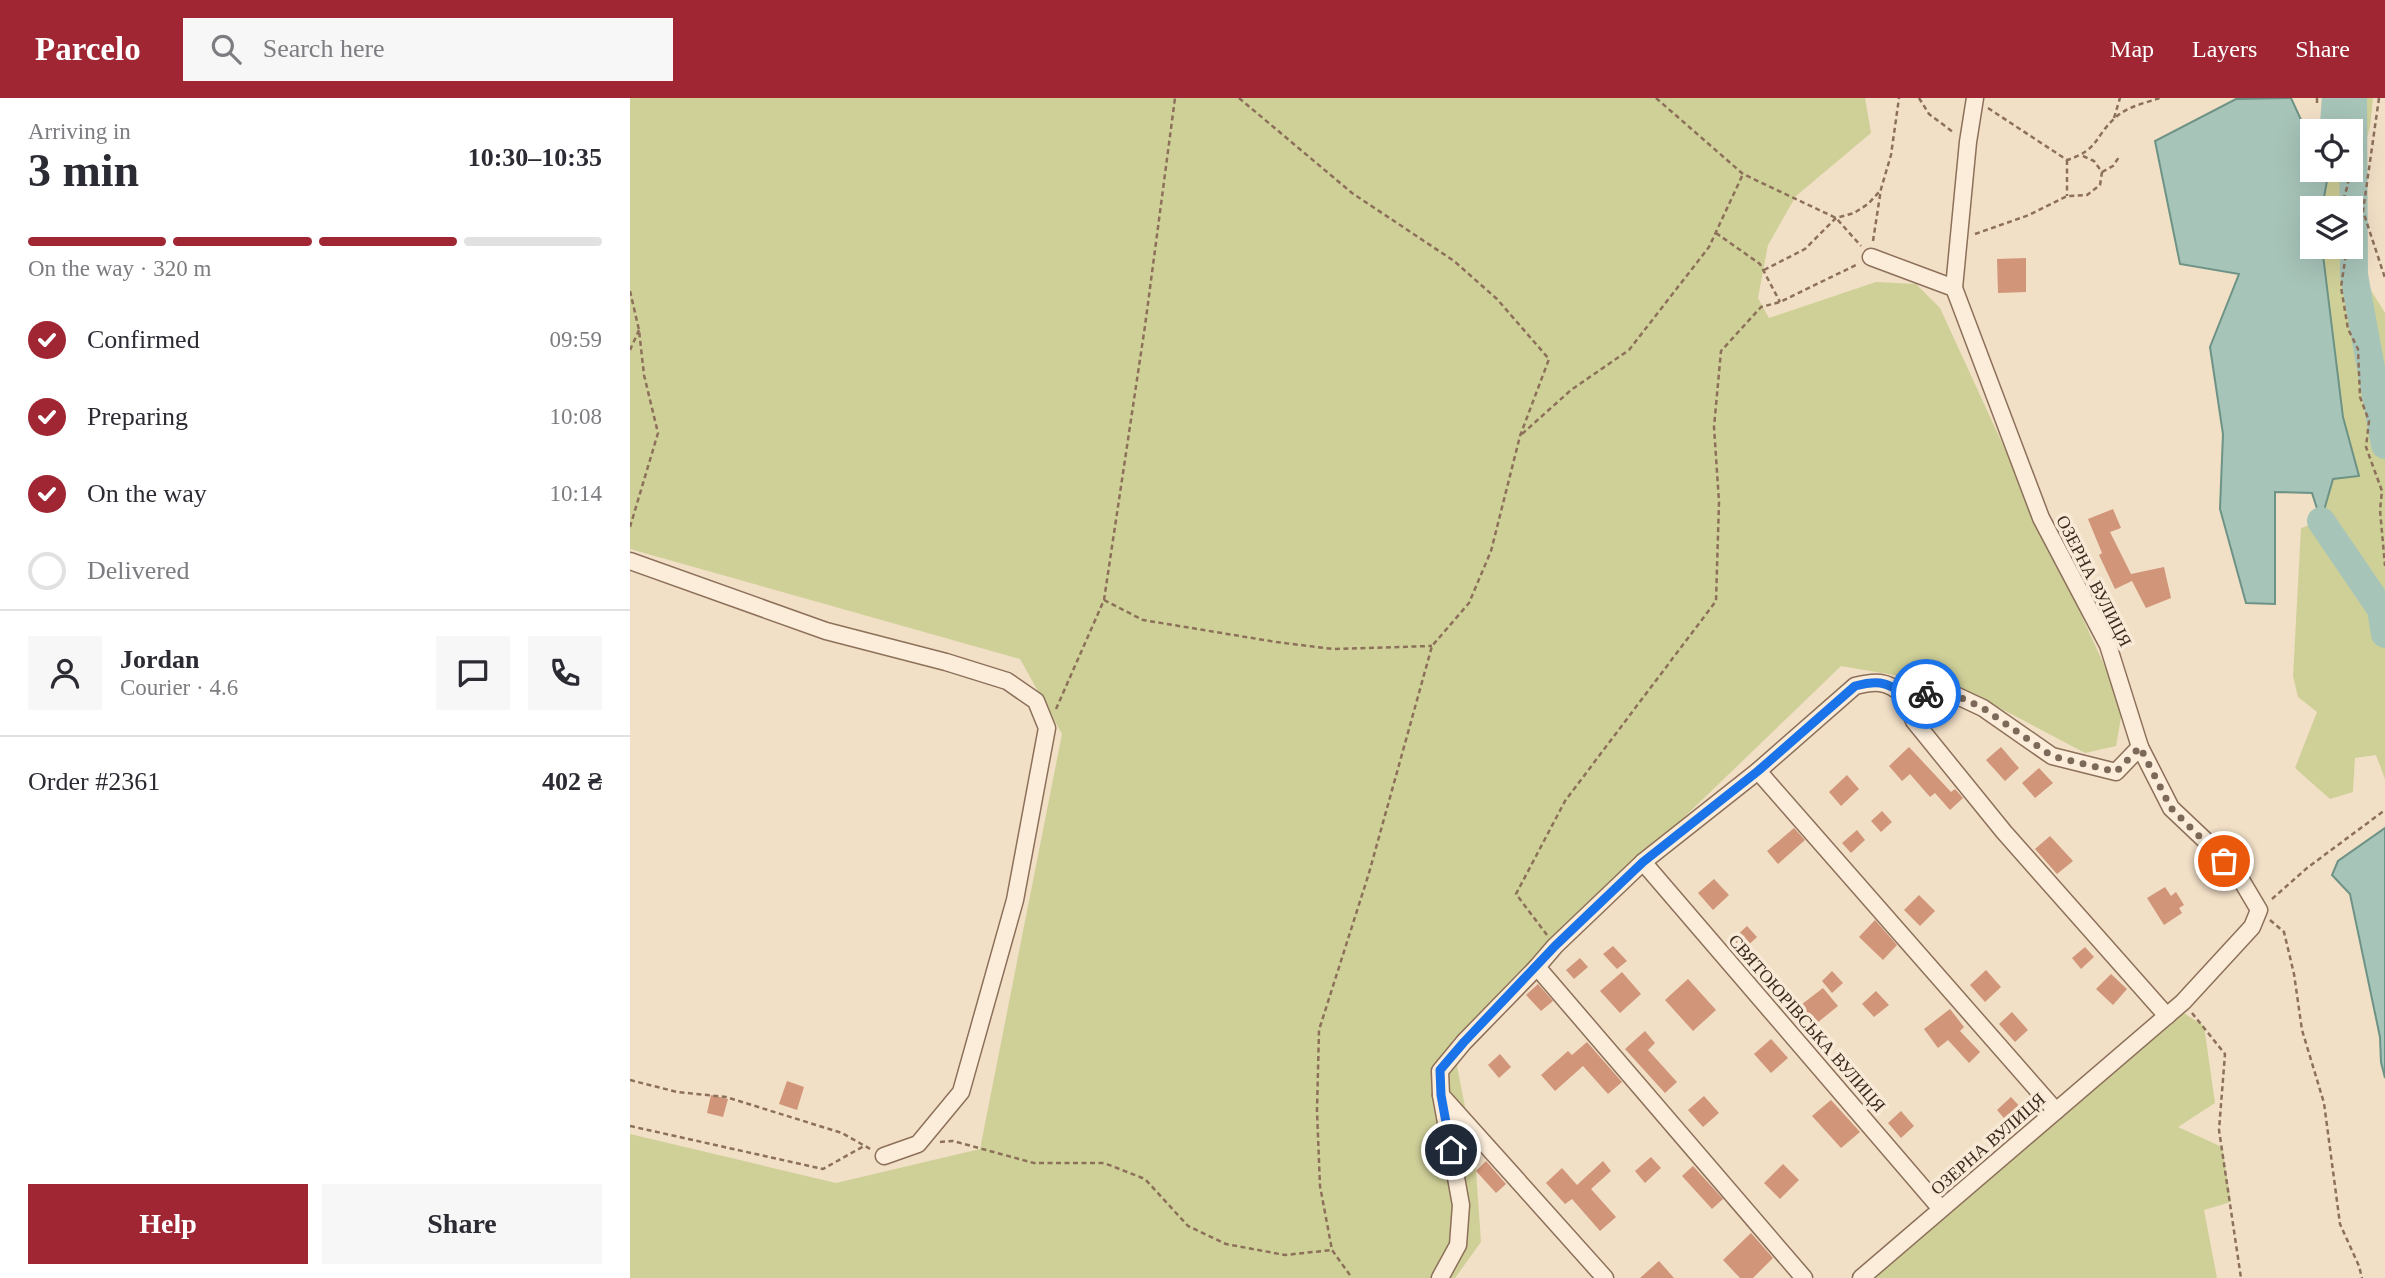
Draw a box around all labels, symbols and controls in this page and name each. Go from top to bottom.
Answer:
search box [183,18,673,81]
icon: search [207,30,245,68]
text: Parcelo [35,31,141,67]
text: Search here [263,34,385,63]
text: Map [2110,36,2154,62]
text: Layers [2192,36,2257,62]
text: Share [2295,36,2350,62]
text: Arriving in [28,119,131,144]
map controls [2300,119,2363,259]
button: locate [2300,119,2363,182]
text: 10:30–10:35 [468,143,602,172]
text: 3 min [28,145,139,196]
button: layers [2300,196,2363,259]
text: On the way · 320 m [28,256,211,281]
icon: check [28,321,66,359]
text: Confirmed [87,325,200,354]
text: 09:59 [550,327,602,352]
icon: check [28,398,66,436]
text: Preparing [87,402,188,431]
text: 10:08 [550,404,602,429]
icon: check [28,475,66,513]
text: On the way [87,479,207,508]
text: 10:14 [550,481,602,506]
street label: ОЗЕРНА ВУЛИЦЯ [2052,512,2136,650]
text: Delivered [87,556,190,585]
button: person [28,636,102,710]
button: chat [436,636,510,710]
button: phone [528,636,602,710]
text: Jordan [120,645,199,674]
courier [1891,659,1961,729]
text: Courier · 4.6 [120,675,238,700]
icon: bike [1907,675,1945,713]
text: Order #2361 [28,767,160,796]
text: 402 ₴ [542,767,602,796]
pin [2194,831,2254,891]
icon: bag [2205,842,2243,880]
street label: СВЯТОЮРІВСЬКА ВУЛИЦЯ [1724,930,1890,1116]
street label: ОЗЕРНА ВУЛИЦЯ [1927,1089,2049,1199]
pin [1421,1120,1481,1180]
icon: home [1432,1131,1470,1169]
button: Help [28,1184,308,1264]
button: Share [322,1184,602,1264]

